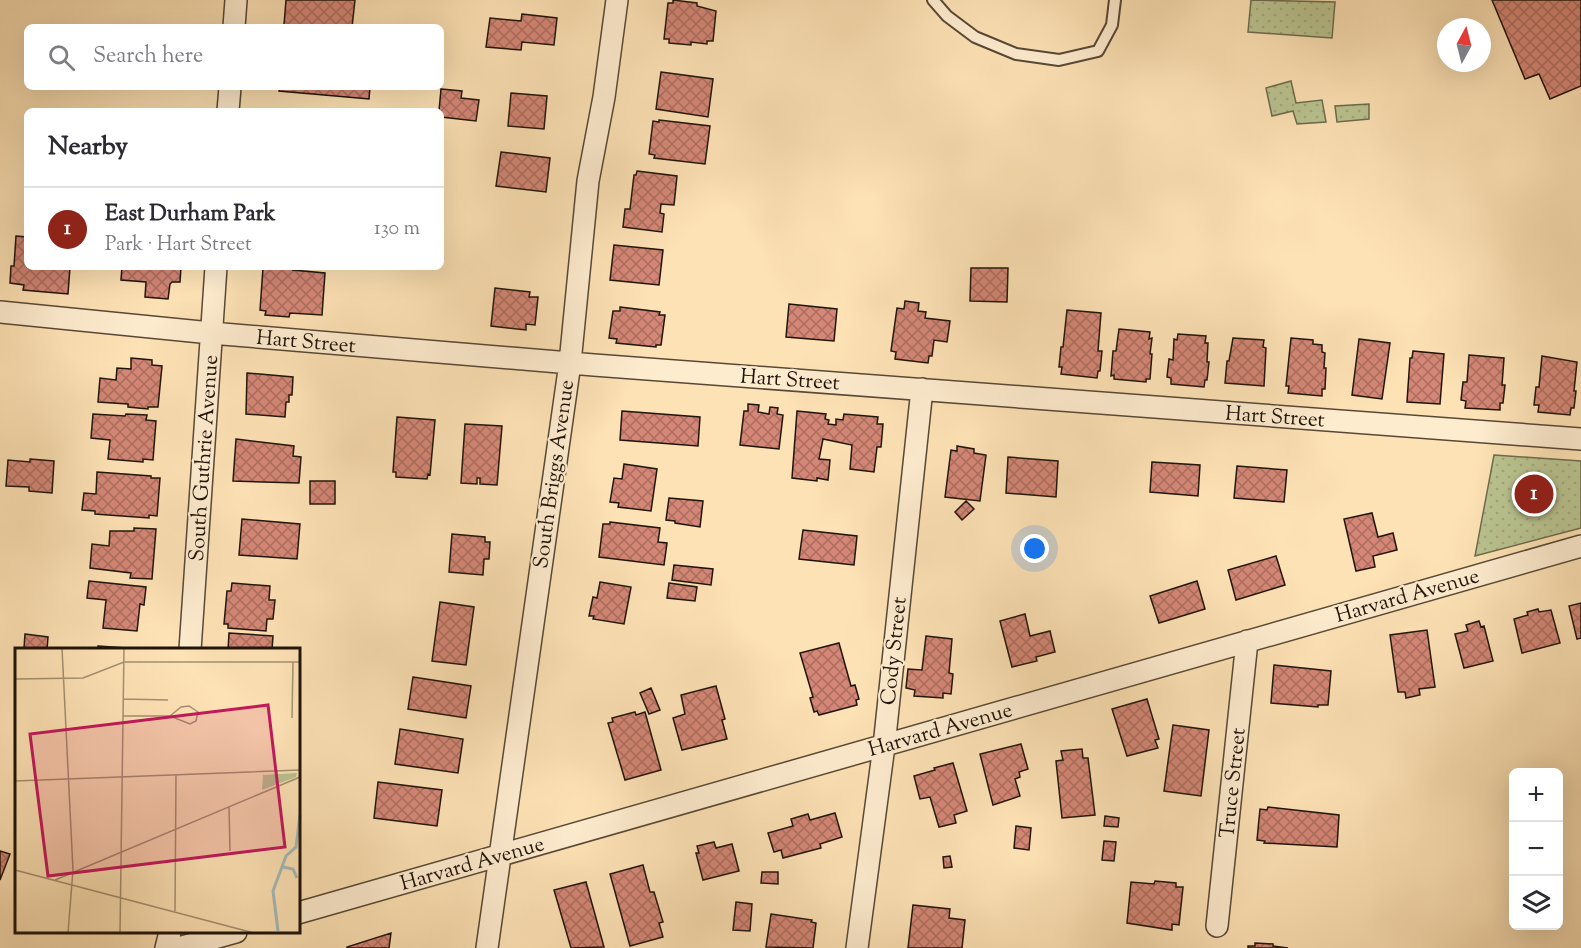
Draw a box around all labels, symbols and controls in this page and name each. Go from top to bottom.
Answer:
north arrow [1437,18,1491,72]
search box [24,24,444,90]
icon: search [45,41,78,74]
text: Search here [93,41,203,73]
text: Nearby [48,129,128,166]
text: East Durham Park [105,199,276,231]
text: 1 [64,215,71,244]
text: 130 m [374,215,420,244]
text: Park · Hart Street [105,231,252,260]
street label: Hart Street [255,324,357,362]
street label: South Guthrie Avenue [183,354,227,562]
street label: Hart Street [739,363,841,399]
street label: South Briggs Avenue [527,378,583,571]
street label: Hart Street [1224,400,1326,436]
pin: 1 [1514,472,1553,516]
your location [1020,534,1049,563]
street label: Harvard Avenue [1332,562,1483,632]
street label: Cody Street [874,596,916,707]
inset map [15,648,300,933]
street label: Harvard Avenue [865,696,1016,766]
street label: Truce Street [1213,727,1255,840]
map controls [1509,768,1563,930]
button: + [1509,768,1563,822]
button: − [1509,822,1563,876]
street label: Harvard Avenue [397,830,548,900]
button: layers [1509,876,1563,930]

